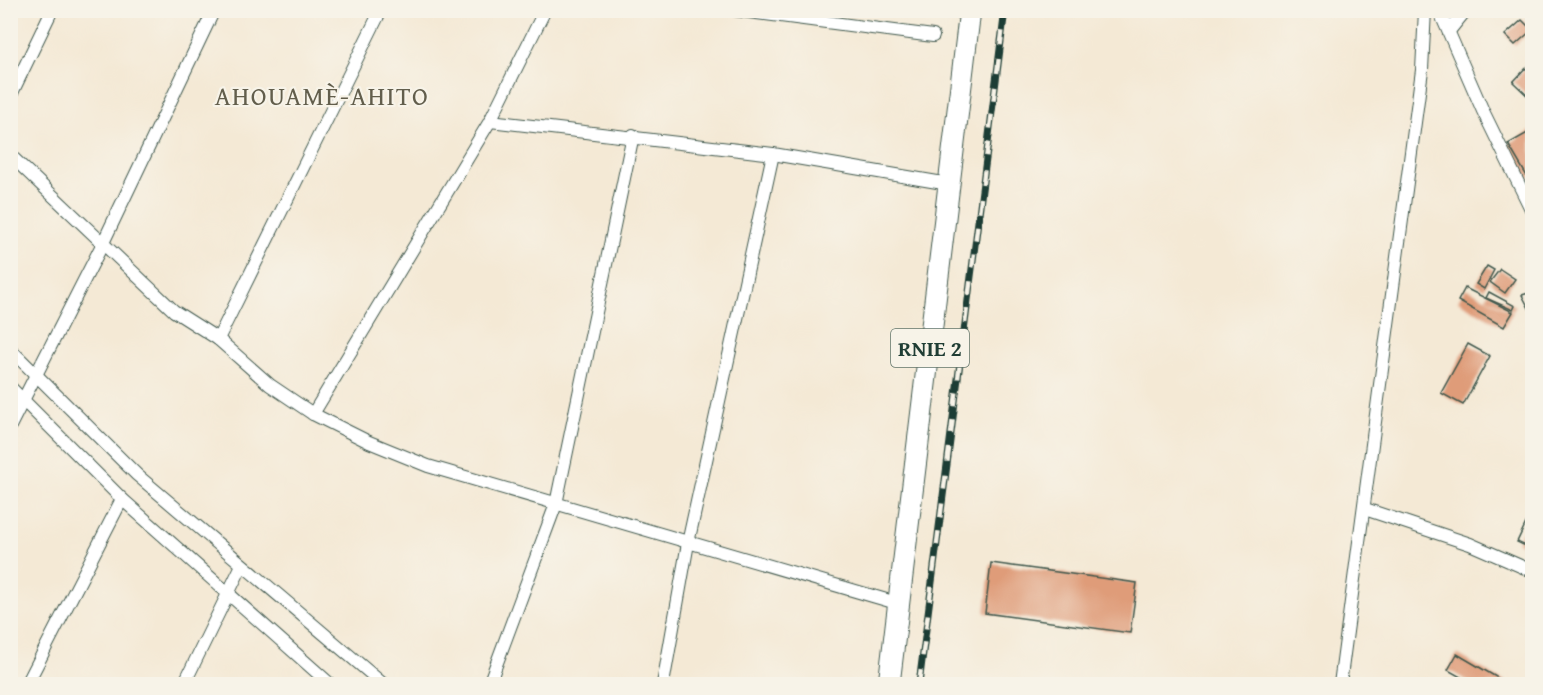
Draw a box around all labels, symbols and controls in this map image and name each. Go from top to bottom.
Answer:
district label: AHOUAMÈ-AHITO [215,76,429,115]
road number: RNIE 2 [891,329,969,367]

